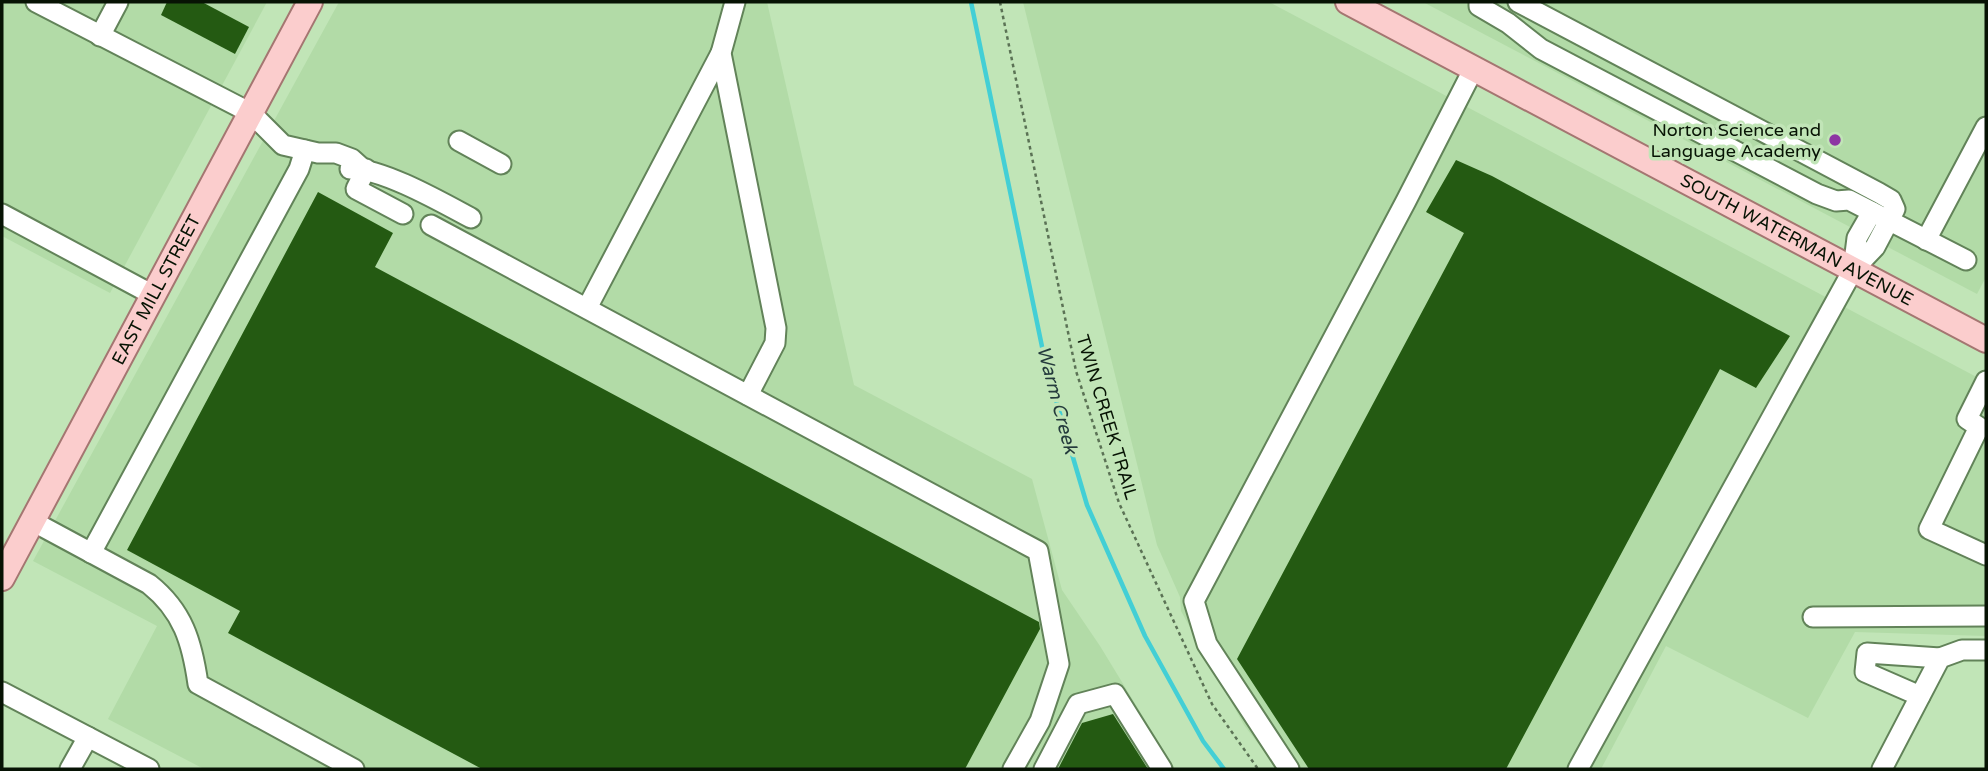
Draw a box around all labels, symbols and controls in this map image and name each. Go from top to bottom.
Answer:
place label: Norton Science and Language Academy [1650,119,1821,162]
marker: Norton Science and Language Academy [1827,132,1843,148]
street label: SOUTH WATERMAN AVENUE [1677,169,1917,311]
street label: EAST MILL STREET [107,211,205,369]
street label: TWIN CREEK TRAIL [1071,332,1143,503]
water label: Warm Creek [1032,344,1082,458]

